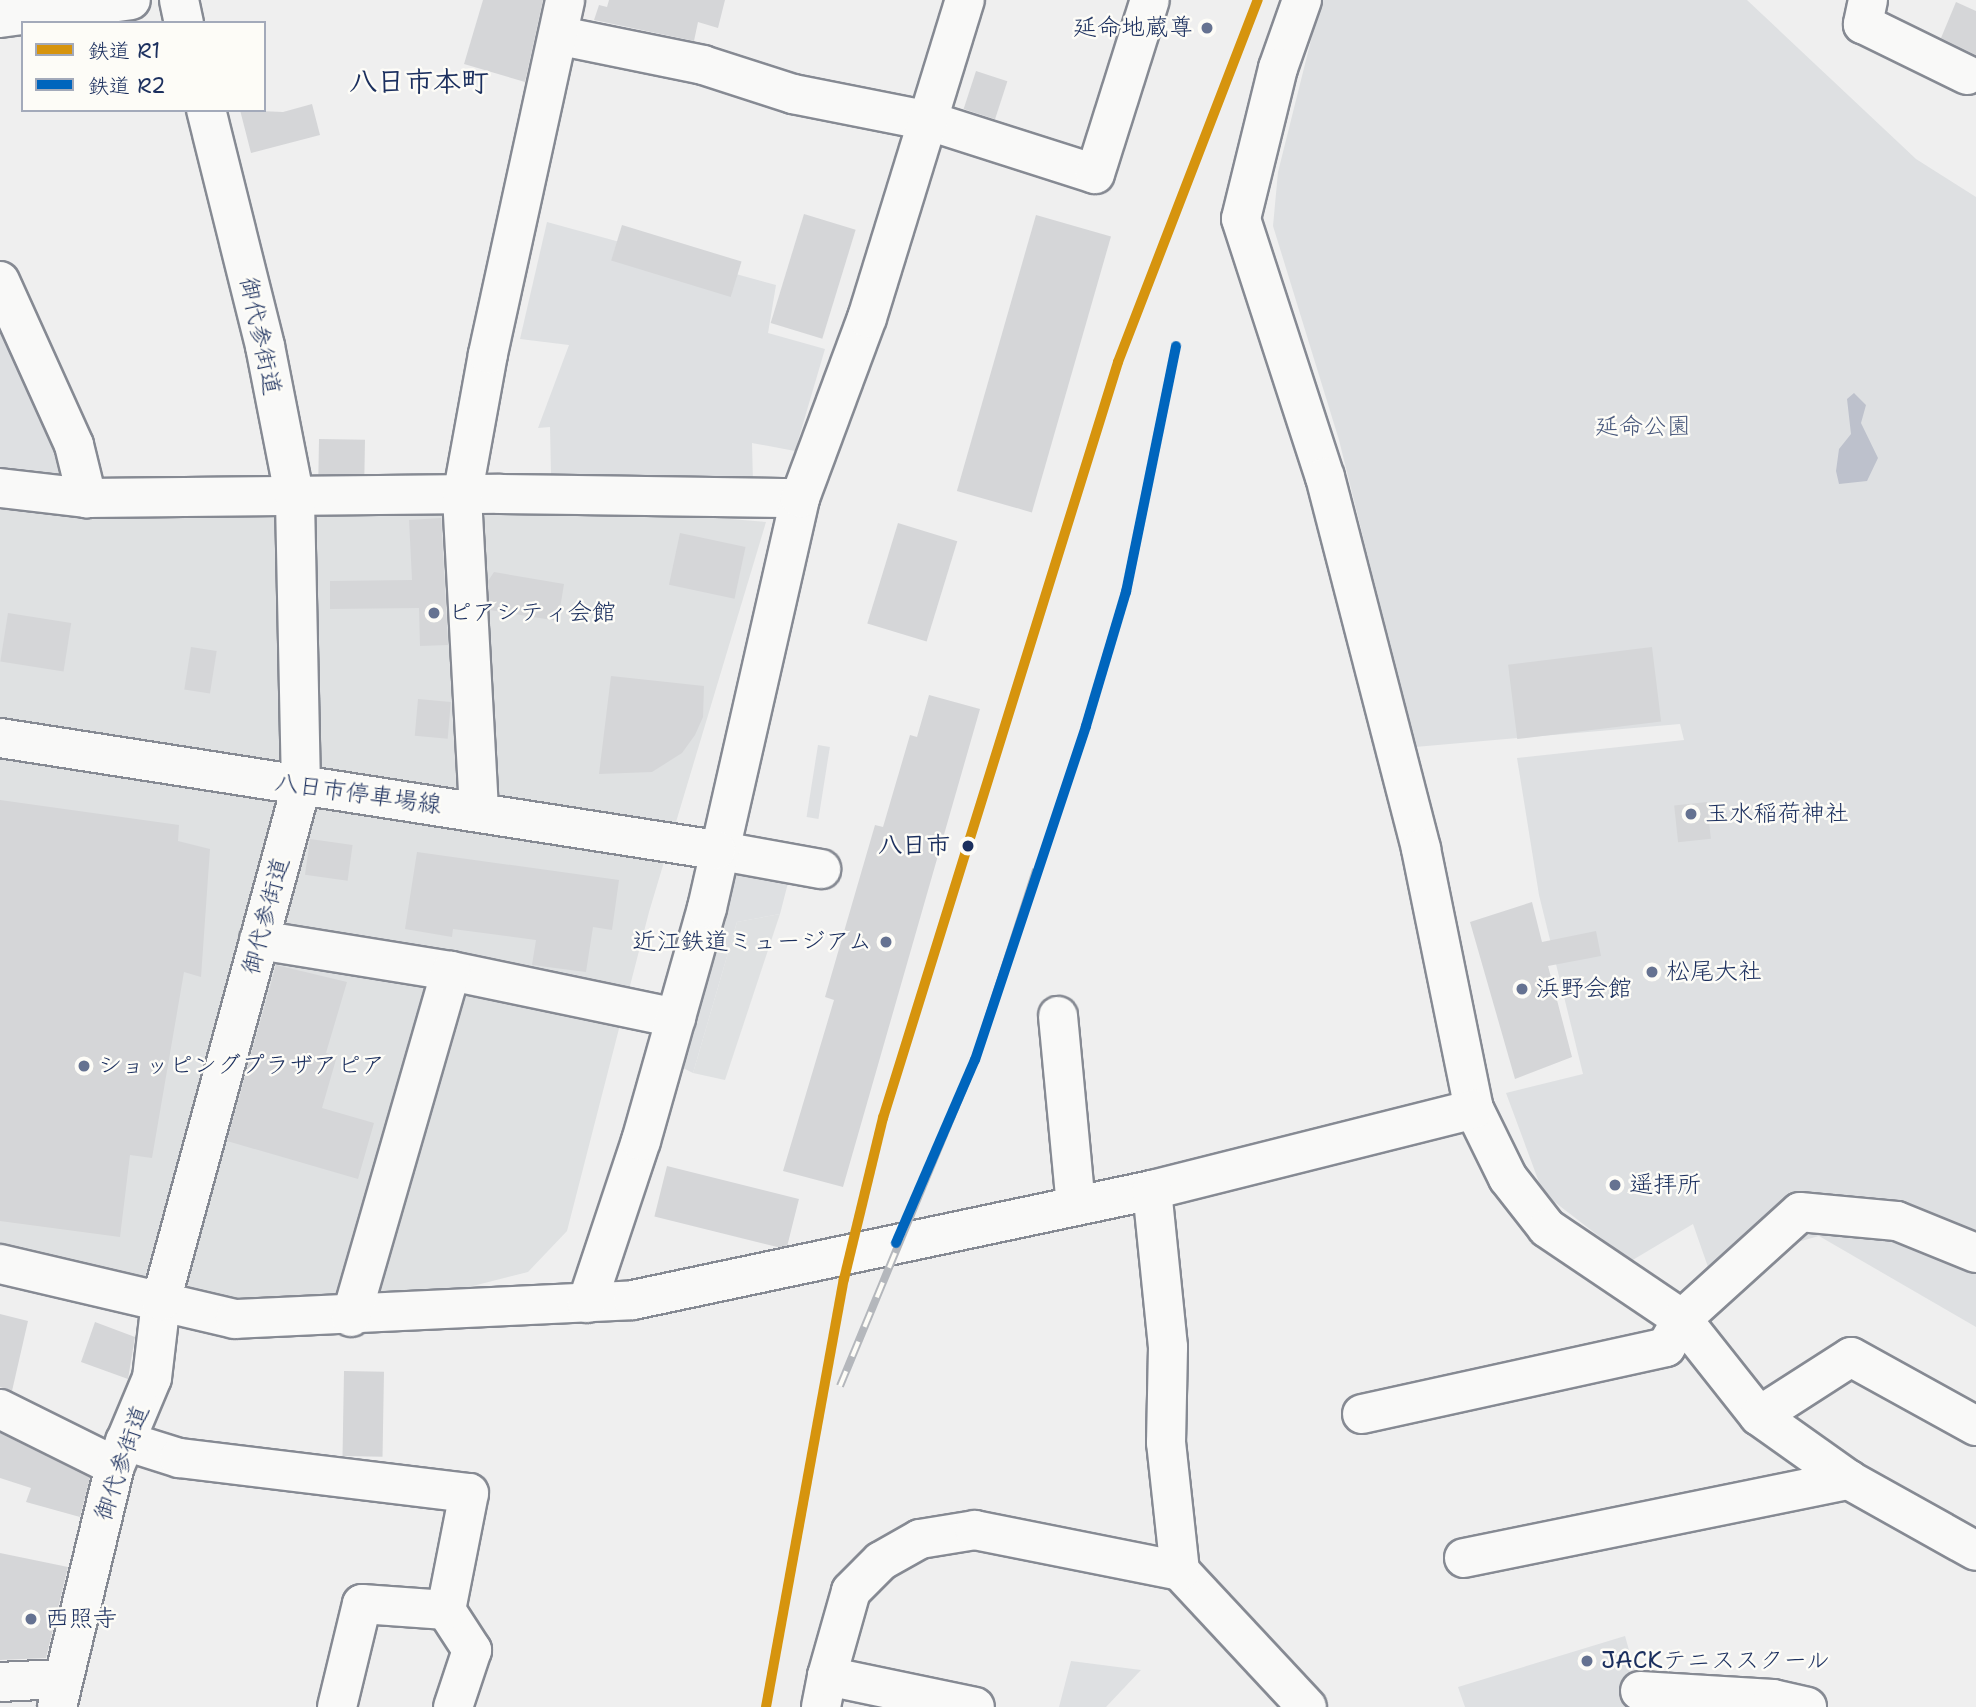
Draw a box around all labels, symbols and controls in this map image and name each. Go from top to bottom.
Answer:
place label: 延命地蔵尊 [1073,14,1193,42]
marker: 延命地蔵尊 [1199,20,1215,36]
legend [21,21,266,112]
text: 鉄道 R1 [88,37,160,65]
district label: 八日市本町 [349,64,489,98]
text: 鉄道 R2 [88,72,166,100]
street label: 御代参街道 [233,274,287,398]
park label: 延命公園 [1595,413,1691,441]
place label: ピアシティ会館 [448,599,616,627]
marker: ピアシティ会館 [426,605,442,621]
street label: 八日市停車場線 [273,768,443,820]
place label: 玉水稲荷神社 [1705,800,1849,828]
marker: 玉水稲荷神社 [1683,806,1699,822]
place label: 八日市 [878,832,950,860]
marker: 八日市 [957,835,979,857]
street label: 御代参街道 [237,854,295,978]
place label: 近江鉄道ミュージアム [632,928,872,956]
marker: 近江鉄道ミュージアム [878,934,894,950]
place label: 松尾大社 [1666,958,1762,986]
marker: 松尾大社 [1644,964,1660,980]
place label: 浜野会館 [1536,975,1632,1003]
marker: 浜野会館 [1514,981,1530,997]
place label: ショッピングプラザアピア [98,1052,386,1080]
marker: ショッピングプラザアピア [76,1058,92,1074]
place label: 遥拝所 [1629,1171,1701,1199]
marker: 遥拝所 [1607,1177,1623,1193]
street label: 御代参街道 [89,1402,155,1524]
place label: 西照寺 [45,1605,117,1633]
marker: 西照寺 [23,1611,39,1627]
place label: JACKテニススクール [1601,1647,1831,1675]
marker: JACKテニススクール [1579,1653,1595,1669]

